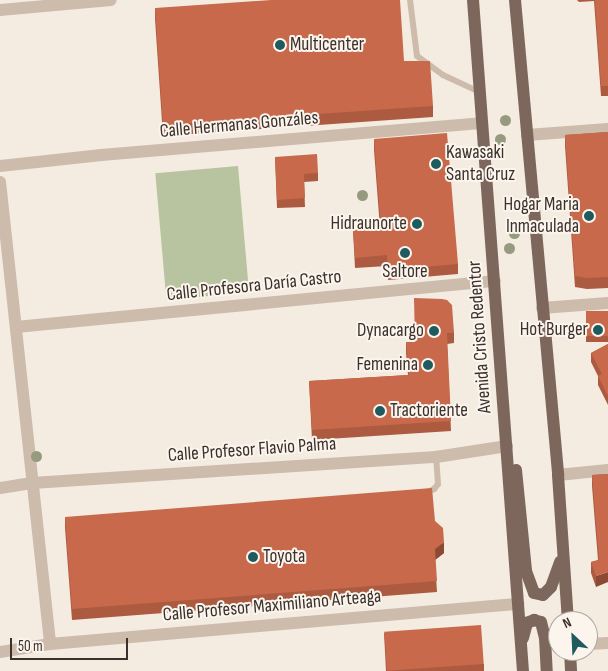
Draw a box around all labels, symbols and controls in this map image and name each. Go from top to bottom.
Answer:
place label: Multicenter [290,34,364,56]
marker: Multicenter [274,39,286,51]
street label: Calle Hermanas Gonzáles [159,107,319,143]
place label: Kawasaki Santa Cruz [446,142,515,186]
marker: Kawasaki Santa Cruz [430,158,442,170]
place label: Hogar Maria Inmaculada [503,194,579,238]
marker: Hogar Maria Inmaculada [583,210,595,222]
place label: Hidraunorte [331,213,407,235]
marker: Hidraunorte [411,218,423,230]
marker: Saltore [399,247,411,259]
street label: Avenida Cristo Redentor [463,260,497,414]
place label: Saltore [382,261,428,283]
street label: Calle Profesora Daría Castro [166,265,342,307]
place label: Hot Burger [520,319,588,341]
place label: Dynacargo [357,320,424,342]
marker: Hot Burger [592,324,604,336]
marker: Dynacargo [428,325,440,337]
place label: Femenina [356,354,418,376]
marker: Femenina [422,359,434,371]
place label: Tractoriente [390,400,468,422]
marker: Tractoriente [374,405,386,417]
street label: Calle Profesor Flavio Palma [167,433,337,467]
place label: Toyota [263,546,305,568]
marker: Toyota [247,551,259,563]
street label: Calle Profesor Maximiliano Arteaga [162,585,382,627]
north arrow [548,611,598,661]
text: N [560,614,574,632]
scale bar [12,628,130,660]
text: 50 m [18,637,43,656]

